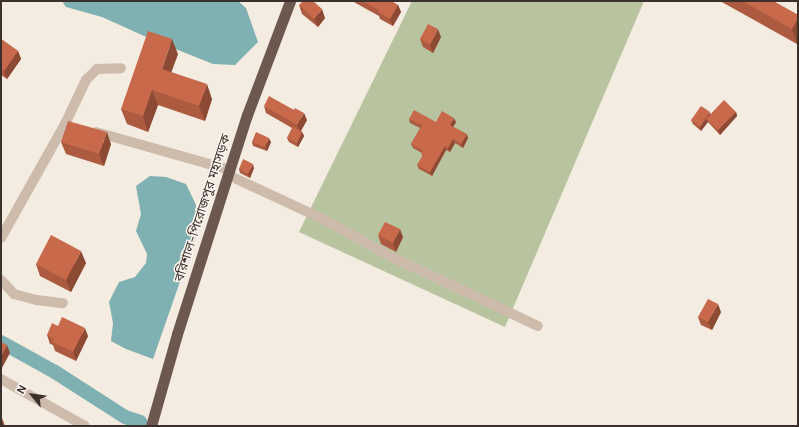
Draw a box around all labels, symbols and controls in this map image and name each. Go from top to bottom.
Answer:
street label: বরিশাল-পিরোজপুর মহাসড়ক [172,132,234,284]
north arrow [12,375,52,415]
text: N [13,382,30,396]

